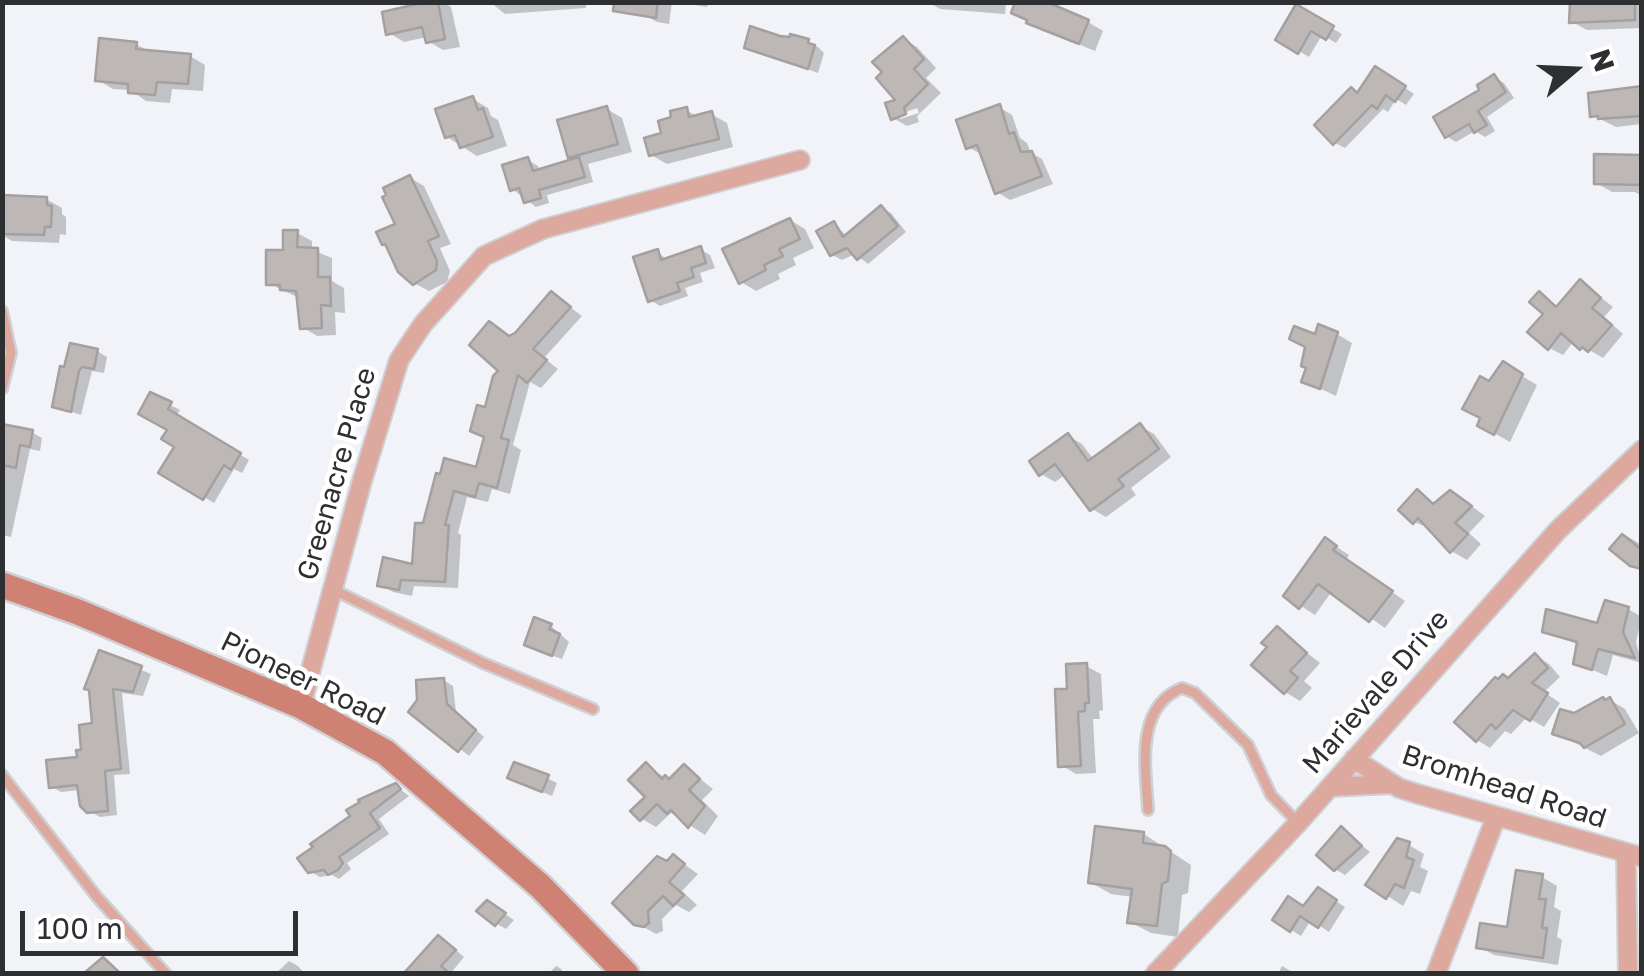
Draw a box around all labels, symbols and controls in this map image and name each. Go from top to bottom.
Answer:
north arrow [1524,20,1624,120]
text: N [1584,45,1622,76]
street label: Greenacre Place [291,364,383,584]
street label: Marievale Drive [1296,603,1456,781]
street label: Pioneer Road [215,625,391,733]
street label: Bromhead Road [1397,738,1611,836]
scale bar [25,891,302,953]
text: 100 m [37,910,123,946]

